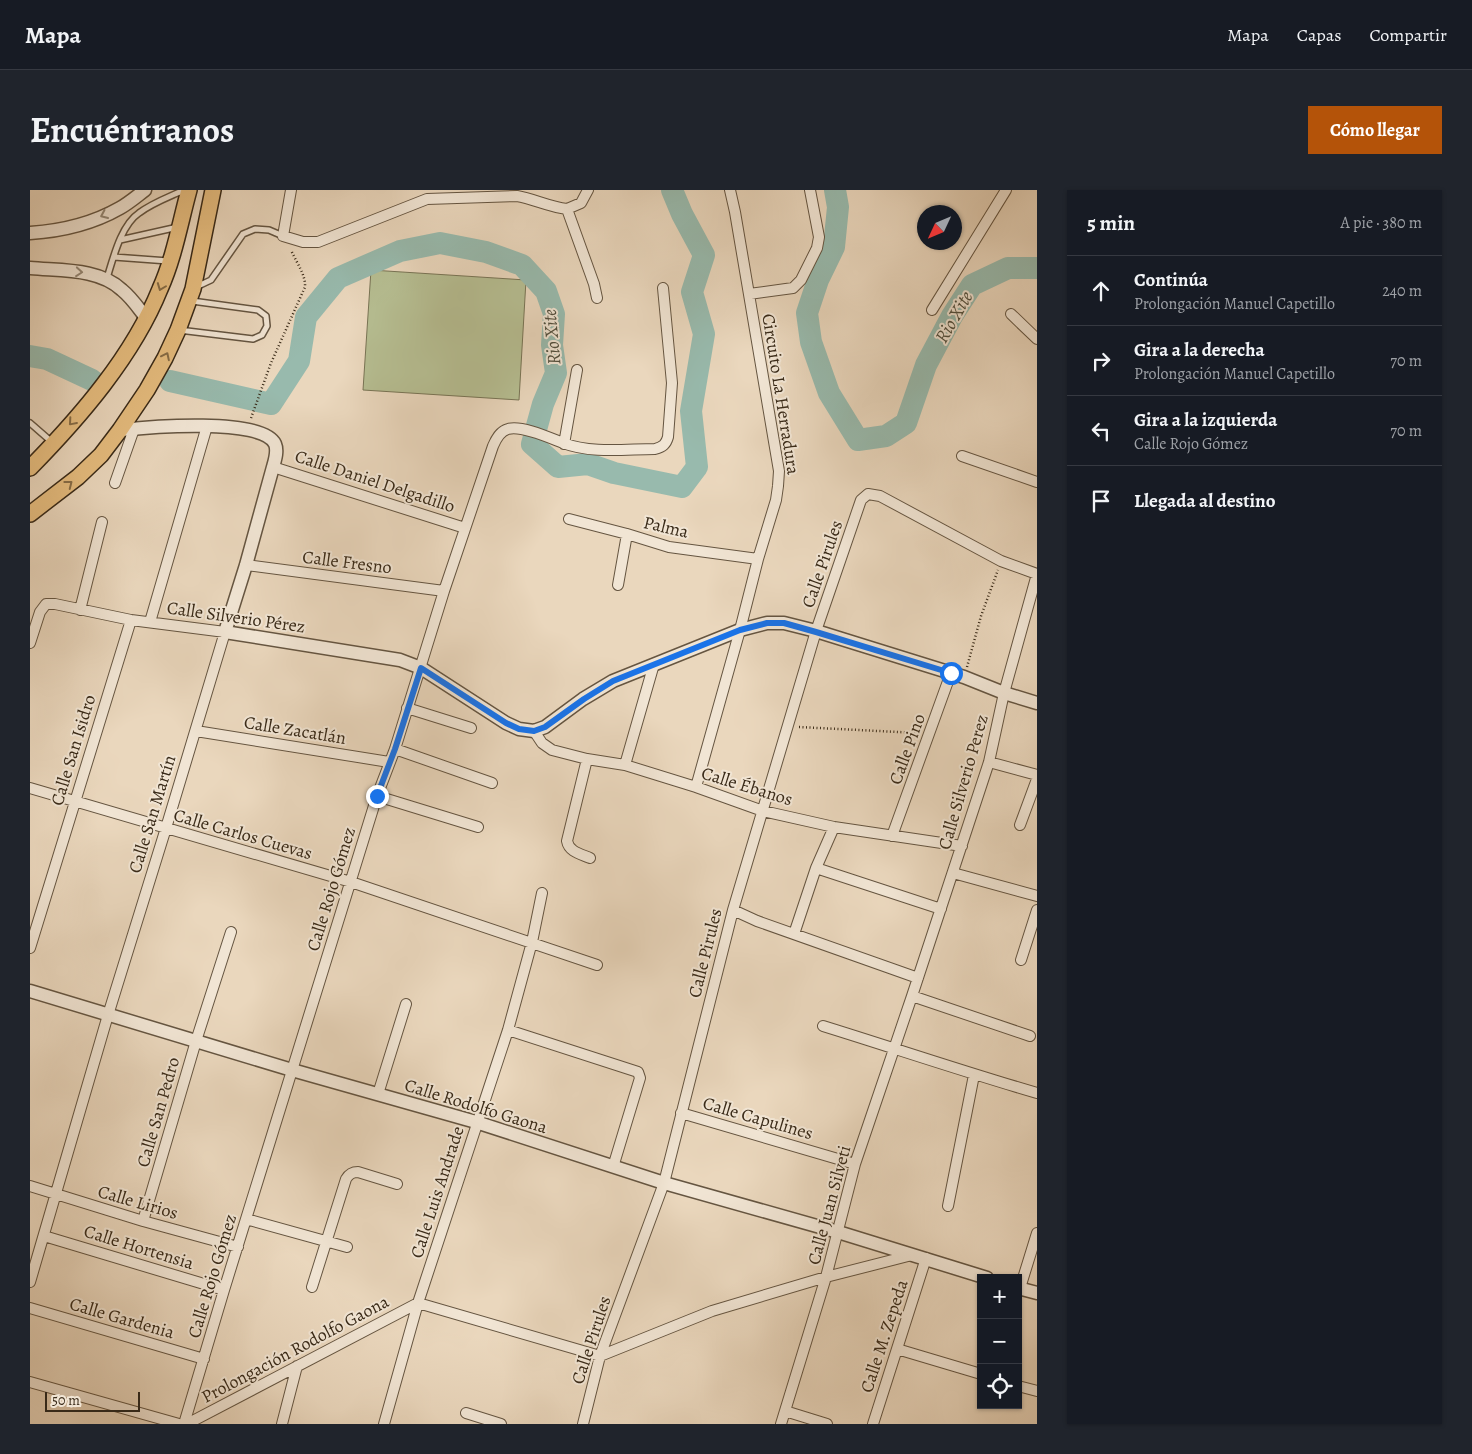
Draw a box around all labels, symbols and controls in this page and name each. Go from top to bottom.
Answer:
text: Mapa [25,19,81,51]
text: Mapa [1227,23,1269,47]
text: Capas [1297,23,1341,47]
text: Compartir [1369,23,1447,47]
text: Encuéntranos [30,106,234,154]
button: Cómo llegar [1308,106,1442,154]
north arrow [917,205,962,250]
one-way arrow [100,209,109,220]
text: 5 min [1087,209,1135,237]
text: A pie · 380 m [1340,212,1422,234]
one-way arrow [75,267,83,278]
text: Continúa [1134,267,1208,293]
icon: ahead [1087,277,1115,305]
text: 240 m [1382,280,1422,302]
one-way arrow [157,282,167,291]
water label: Rio Xite [929,286,979,348]
text: Prolongación Manuel Capetillo [1134,293,1335,315]
water label: Rio Xite [537,308,567,366]
street label: Circuito La Herradura [756,312,806,477]
text: Gira a la derecha [1134,337,1265,363]
icon: right [1087,347,1115,375]
text: 70 m [1390,350,1422,372]
one-way arrow [160,352,170,361]
text: Prolongación Manuel Capetillo [1134,363,1335,385]
text: Gira a la izquierda [1134,407,1277,433]
one-way arrow [69,417,78,426]
icon: left [1087,417,1115,445]
text: 70 m [1390,420,1422,442]
text: Calle Rojo Gómez [1134,433,1248,455]
street label: Calle Daniel Delgadillo [292,444,458,518]
one-way arrow [63,481,72,490]
icon: arrive [1087,487,1115,515]
text: Llegada al destino [1134,488,1276,514]
street label: Palma [641,510,692,544]
street label: Calle Pirules [796,517,848,611]
street label: Calle Fresno [301,545,393,579]
street label: Calle Silverio Pérez [165,595,307,639]
route start [940,662,963,685]
street label: Calle San Isidro [45,692,101,808]
street label: Calle Zacatlán [242,710,348,750]
street label: Calle Pino [883,710,931,788]
street label: Calle Silverio Perez [932,712,994,852]
street label: Calle San Martín [123,752,181,876]
street label: Calle Ébanos [698,761,796,811]
route end [366,785,389,808]
street label: Calle Carlos Cuevas [171,803,315,865]
street label: Calle Rojo Gómez [301,824,361,954]
street label: Calle Pirules [682,906,728,1000]
street label: Calle San Pedro [131,1054,185,1170]
street label: Calle Rodolfo Gaona [402,1073,551,1139]
street label: Calle Capulines [700,1091,816,1145]
street label: Calle Luis Andrade [404,1123,470,1261]
street label: Calle Juan Silveti [802,1143,856,1267]
street label: Calle Lirios [95,1179,181,1225]
street label: Calle Rojo Gómez [182,1211,242,1341]
street label: Calle Hortensia [81,1219,197,1275]
map controls [977,1274,1022,1409]
button: + [977,1274,1022,1319]
street label: Calle M. Zepeda [854,1276,914,1396]
street label: Prolongación Rodolfo Gaona [197,1289,393,1409]
street label: Calle Gardenia [67,1292,178,1345]
street label: Calle Pirules [565,1293,617,1387]
button: − [977,1319,1022,1364]
button: locate [977,1364,1022,1409]
scale bar [45,1389,140,1412]
text: 50 m [52,1391,80,1410]

